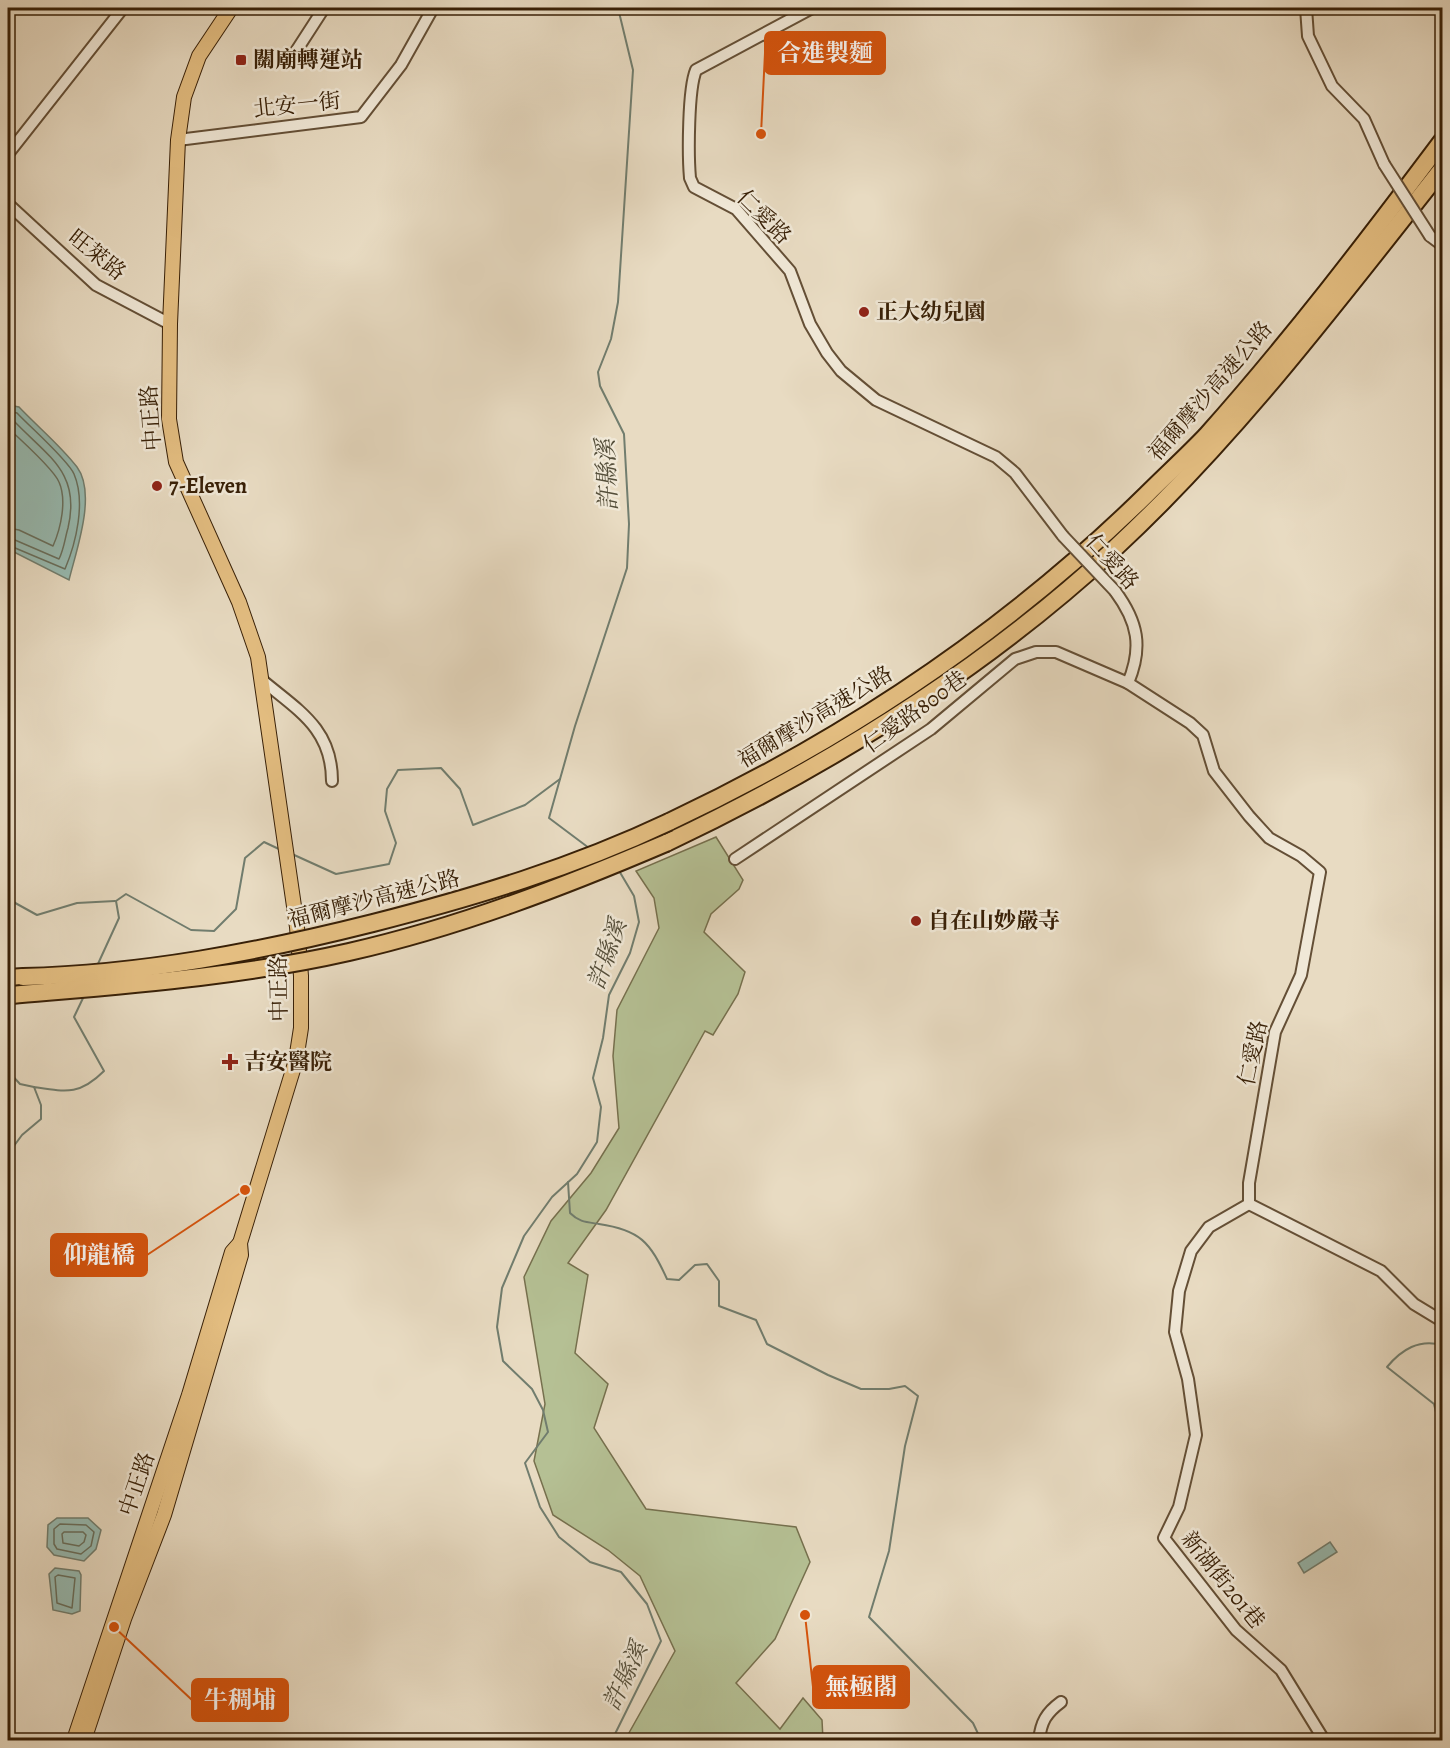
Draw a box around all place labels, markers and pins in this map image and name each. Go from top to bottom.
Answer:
callout: 合進製麵 [765,32,885,74]
place label: 關廟轉運站 [253,45,363,75]
marker: 關廟轉運站 [234,53,248,67]
place label: 正大幼兒園 [876,297,986,327]
marker: 正大幼兒園 [857,305,871,319]
place label: 7-Eleven [169,471,247,501]
marker: 7-Eleven [150,479,164,493]
place label: 自在山妙嚴寺 [928,906,1060,936]
marker: 自在山妙嚴寺 [909,914,923,928]
place label: 吉安醫院 [244,1047,332,1077]
marker: 吉安醫院 [221,1053,239,1071]
callout: 仰龍橋 [51,1234,147,1276]
callout: 無極閣 [813,1666,909,1708]
callout: 牛稠埔 [192,1679,288,1721]

